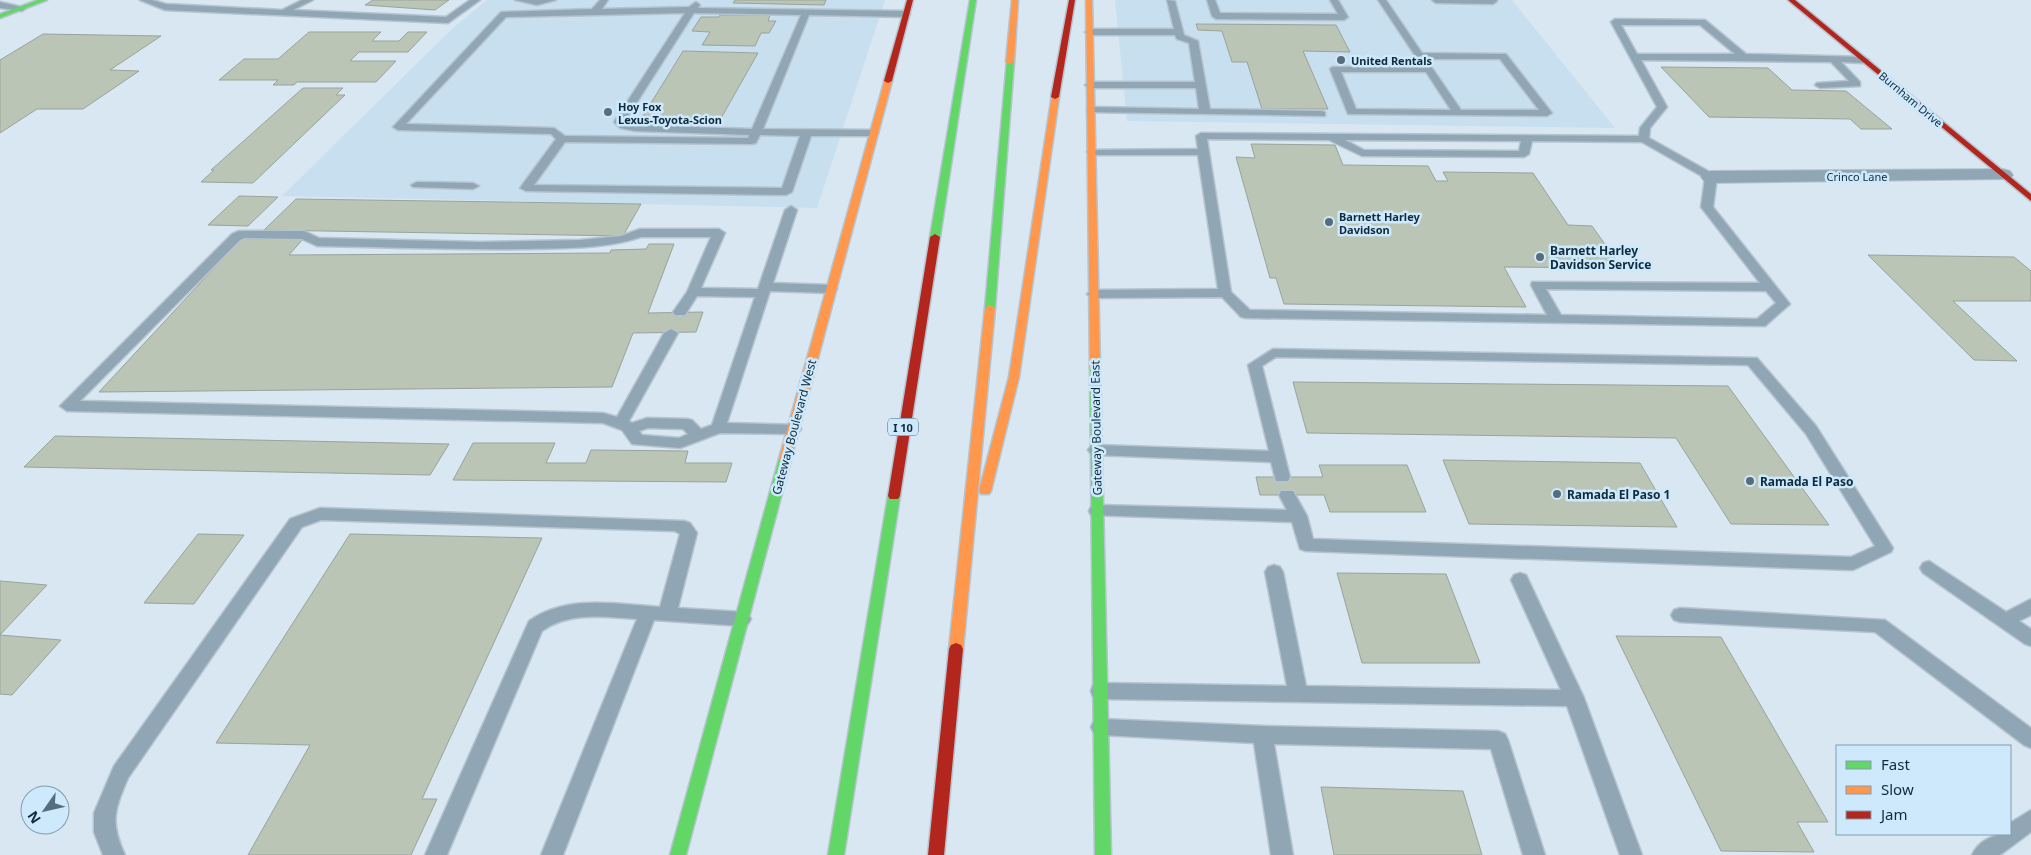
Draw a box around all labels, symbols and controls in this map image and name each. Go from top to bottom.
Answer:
place label: United Rentals [1351,53,1432,68]
marker: United Rentals [1335,54,1347,66]
street label: Burnham Drive [1876,68,1946,130]
place label: Hoy Fox Lexus-Toyota-Scion [618,99,722,127]
marker: Hoy Fox Lexus-Toyota-Scion [602,106,614,118]
street label: Crinco Lane [1827,169,1887,184]
place label: Barnett Harley Davidson [1339,209,1420,237]
marker: Barnett Harley Davidson [1323,216,1335,228]
place label: Barnett Harley Davidson Service [1550,242,1651,273]
marker: Barnett Harley Davidson Service [1534,251,1546,263]
street label: Gateway Boulevard West [768,357,820,497]
street label: Gateway Boulevard East [1086,360,1106,496]
road number: I 10 [888,418,918,436]
place label: Ramada El Paso [1760,473,1853,490]
marker: Ramada El Paso [1744,475,1756,487]
place label: Ramada El Paso 1 [1567,486,1670,503]
marker: Ramada El Paso 1 [1551,488,1563,500]
legend [1836,745,2011,835]
text: Fast [1881,754,1910,774]
text: Slow [1881,779,1914,799]
north arrow [20,785,70,835]
text: Jam [1879,804,1908,824]
text: N [23,808,45,828]

